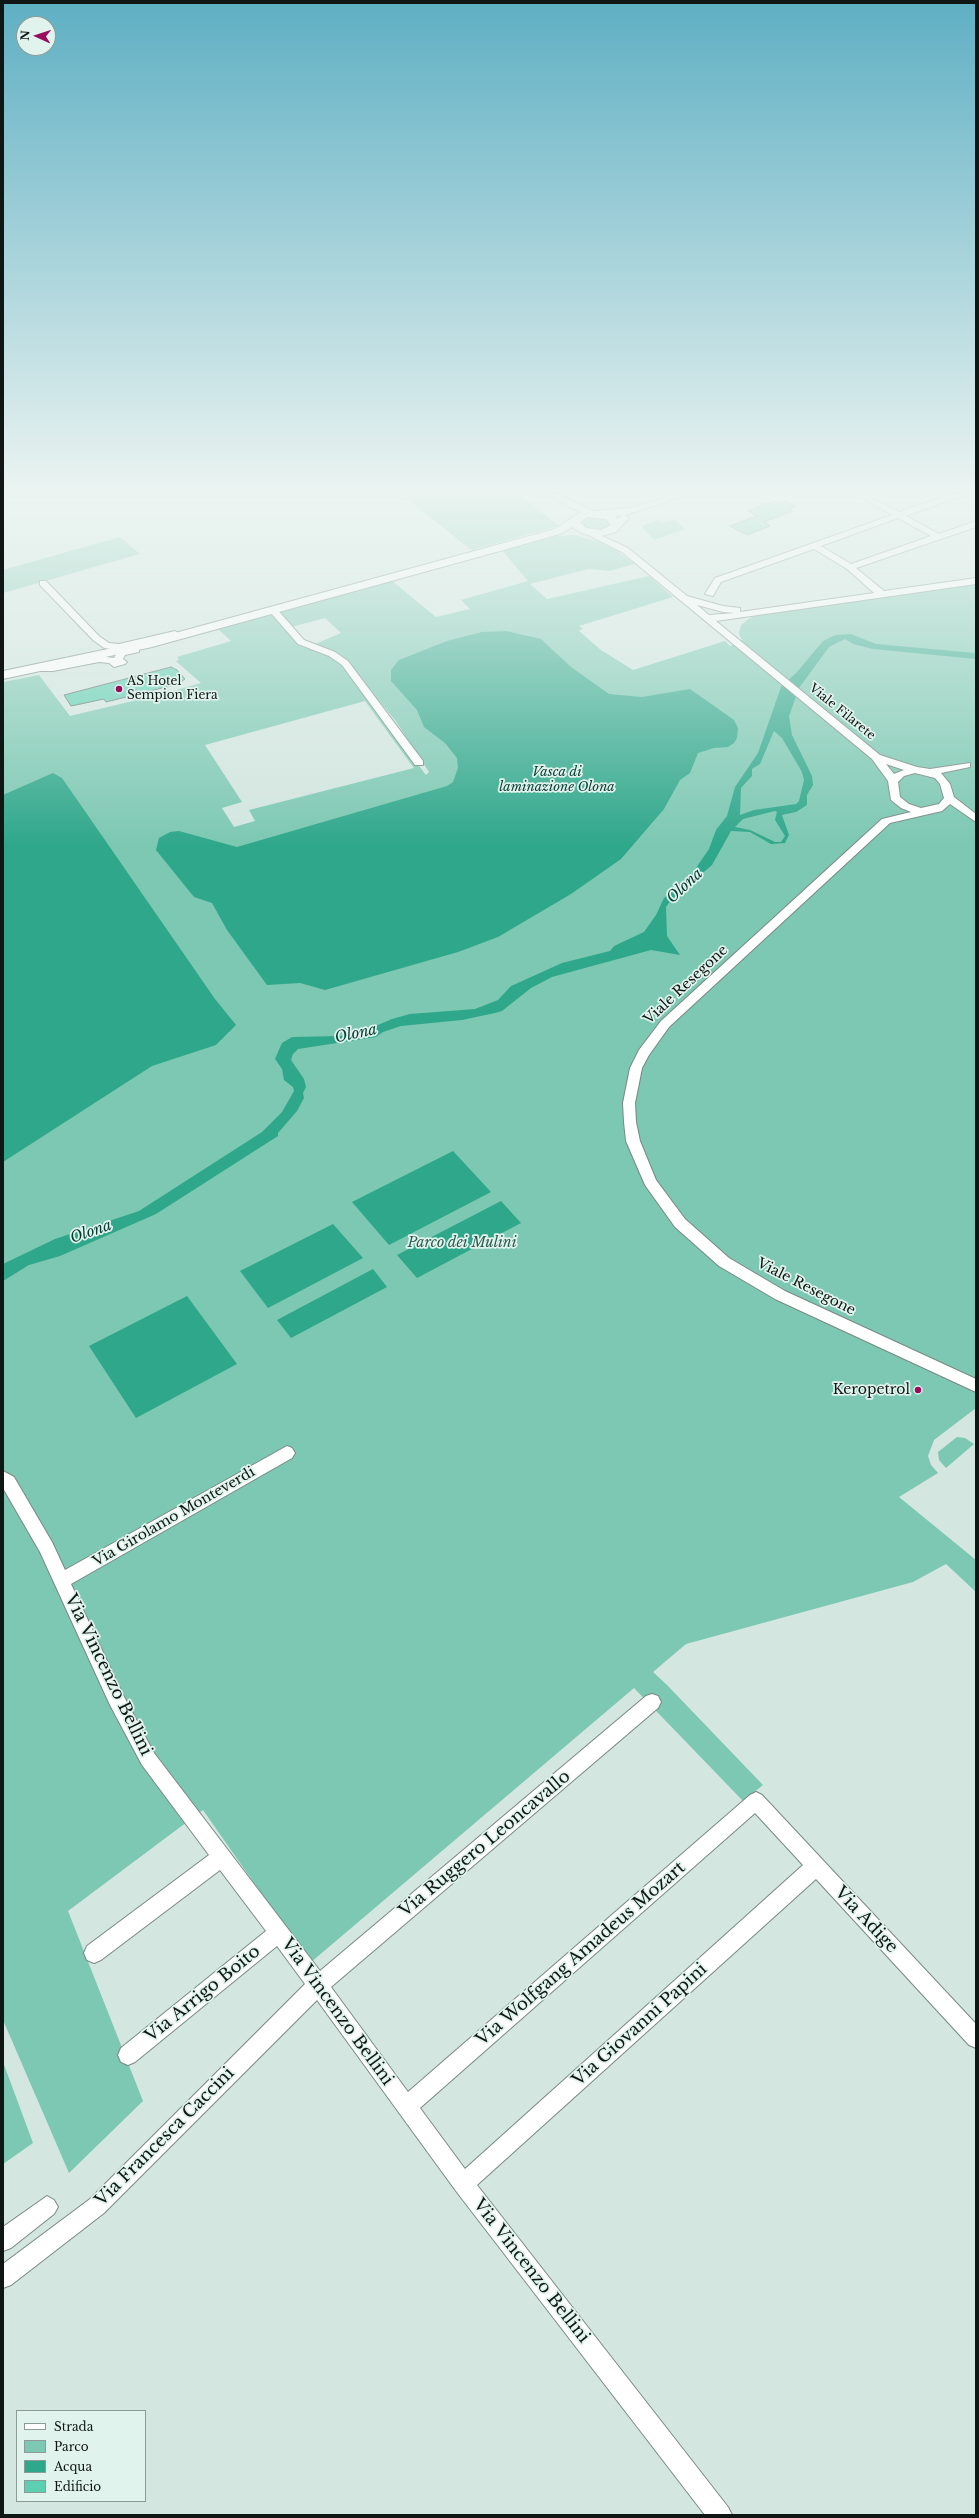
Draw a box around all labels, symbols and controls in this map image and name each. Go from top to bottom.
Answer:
north arrow [16,16,56,56]
text: N [18,30,32,41]
place label: AS Hotel Sempion Fiera [127,675,218,703]
street label: Viale Filarete [806,681,878,743]
marker: AS Hotel Sempion Fiera [114,684,124,694]
water label: Vasca di laminazione Olona [499,764,615,795]
water label: Olona [663,865,707,907]
street label: Viale Resegone [641,942,731,1028]
water label: Olona [333,1021,379,1047]
water label: Olona [68,1217,114,1247]
park label: Parco dei Mulini [408,1235,516,1251]
street label: Viale Resegone [754,1255,858,1319]
place label: Keropetrol [833,1382,910,1398]
marker: Keropetrol [913,1385,923,1395]
street label: Via Girolamo Monteverdi [90,1464,258,1570]
street label: Via Vincenzo Bellini [60,1591,156,1759]
street label: Via Ruggero Leoncavallo [395,1766,575,1922]
street label: Via Wolfgang Amadeus Mozart [472,1858,690,2050]
street label: Via Adige [830,1883,902,1957]
street label: Via Vincenzo Bellini [277,1934,397,2090]
street label: Via Arrigo Boito [141,1941,265,2047]
street label: Via Giovanni Papini [568,1959,712,2091]
street label: Via Francesca Caccini [91,2063,239,2211]
street label: Via Vincenzo Bellini [468,2195,594,2347]
legend [16,2410,146,2502]
text: Strada [54,2419,93,2434]
text: Parco [54,2439,89,2454]
text: Acqua [54,2459,92,2474]
text: Edificio [54,2479,101,2494]

